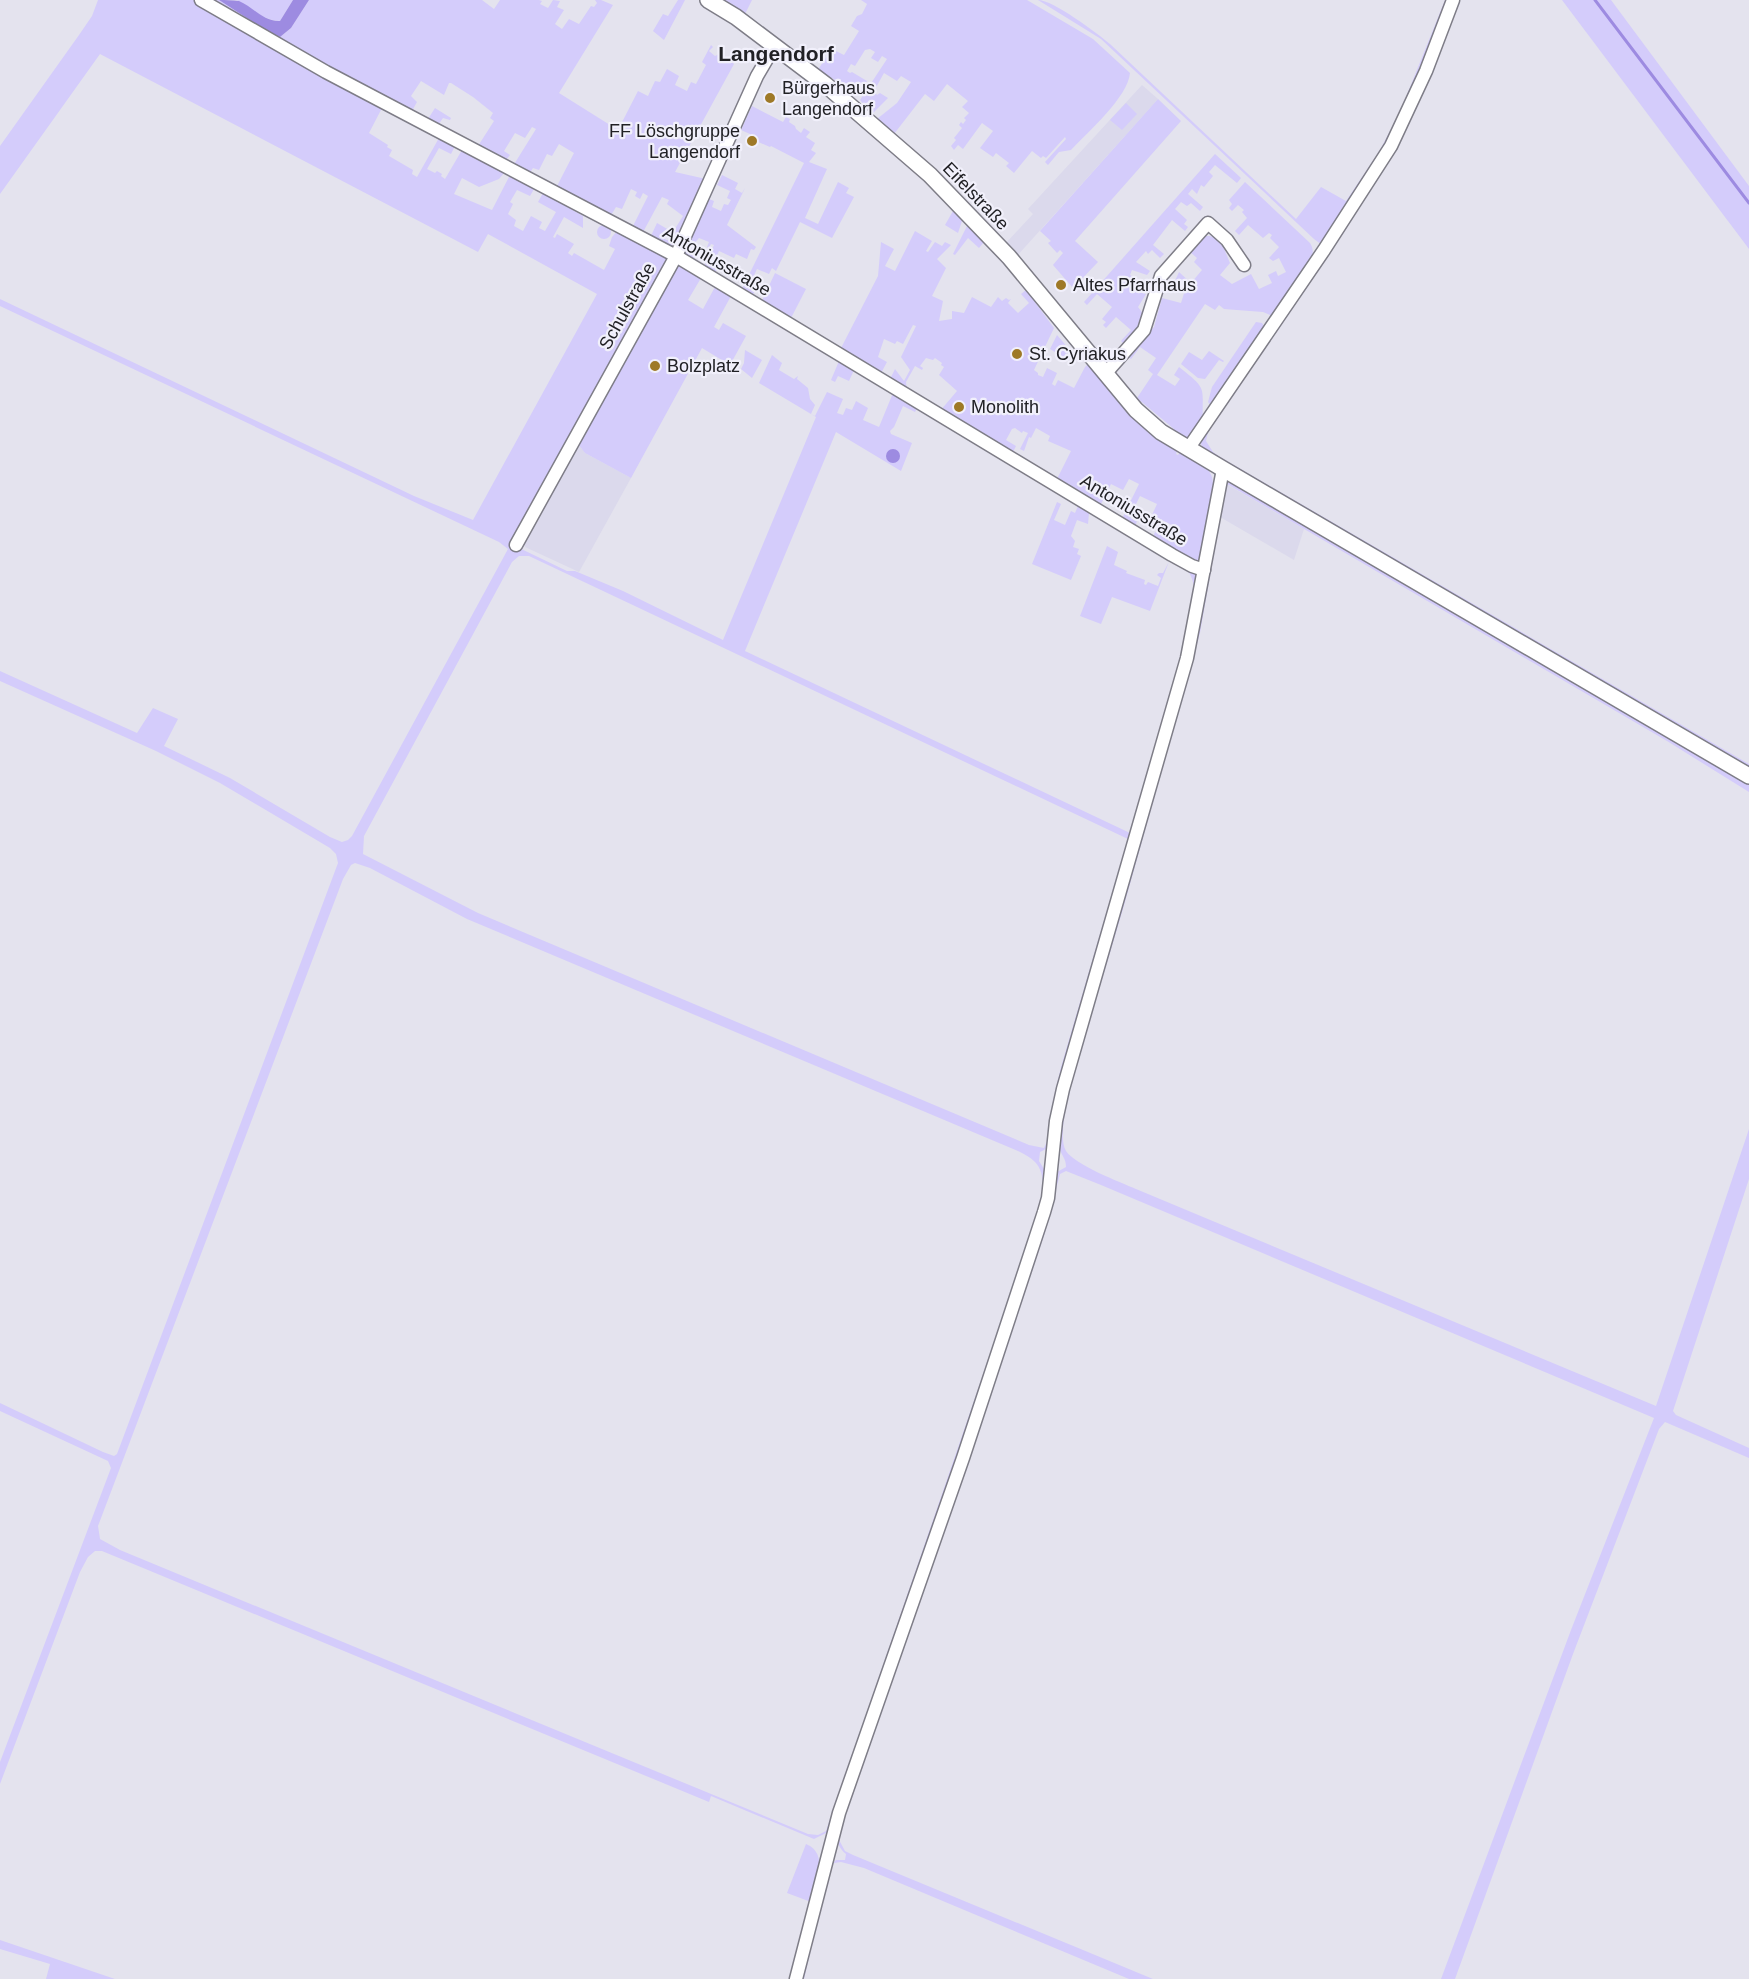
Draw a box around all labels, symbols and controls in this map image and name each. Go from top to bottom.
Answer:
district label: Langendorf [718,42,835,65]
place label: Bürgerhaus Langendorf [782,78,875,119]
marker: Bürgerhaus Langendorf [763,91,777,105]
place label: FF Löschgruppe Langendorf [609,121,741,162]
marker: FF Löschgruppe Langendorf [745,134,759,148]
street label: Eifelstraße [939,158,1013,234]
street label: Antoniusstraße [660,222,774,300]
street label: Schulstraße [595,259,659,353]
place label: Altes Pfarrhaus [1073,275,1196,295]
marker: Altes Pfarrhaus [1054,278,1068,292]
place label: St. Cyriakus [1029,344,1126,364]
marker: St. Cyriakus [1010,347,1024,361]
place label: Bolzplatz [667,356,740,376]
marker: Bolzplatz [648,359,662,373]
place label: Monolith [971,397,1039,417]
marker: Monolith [952,400,966,414]
street label: Antoniusstraße [1077,470,1191,550]

